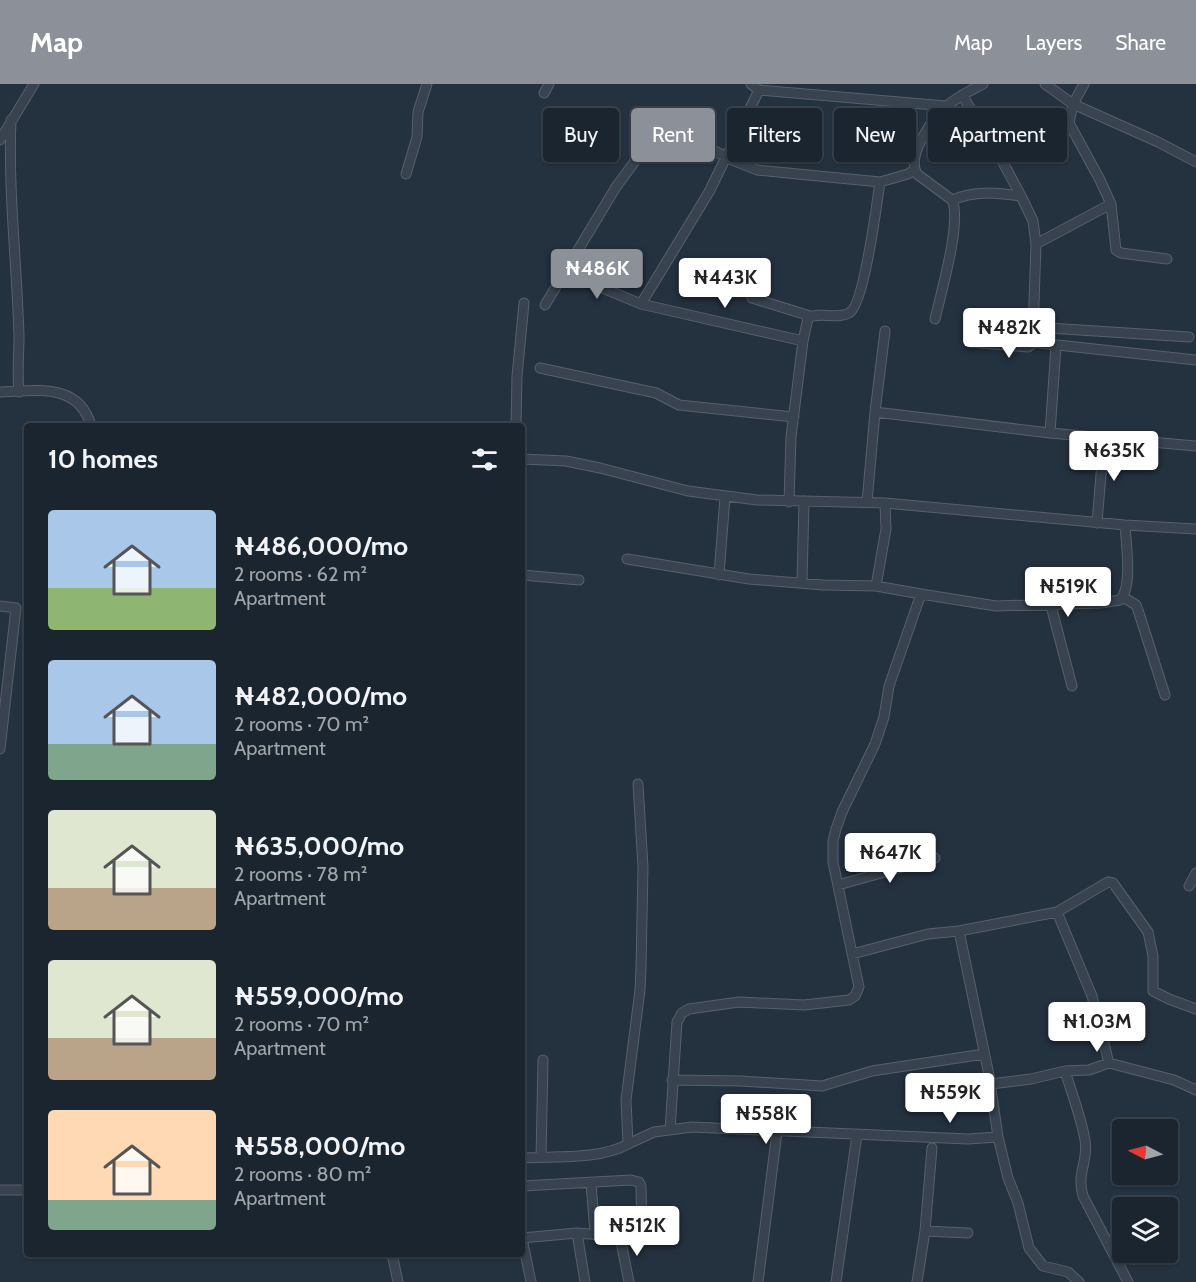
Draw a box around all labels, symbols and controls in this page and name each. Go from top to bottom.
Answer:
text: Map [30,25,83,59]
text: Map [954,30,993,55]
text: Layers [1026,30,1082,55]
text: Share [1115,30,1166,55]
chip: Buy [543,108,619,162]
chip: Rent [631,108,715,162]
chip: Filters [727,108,822,162]
chip: New [834,108,916,162]
chip: Apartment [928,108,1067,162]
pin: ₦486K [555,249,639,300]
text: ₦486K [565,256,629,280]
pin: ₦443K [683,258,767,309]
text: ₦443K [693,265,757,289]
pin: ₦482K [967,308,1051,359]
text: ₦482K [977,315,1041,339]
pin: ₦635K [1072,431,1156,482]
text: ₦635K [1083,438,1145,462]
text: 10 homes [48,443,158,475]
icon: filters [468,443,501,476]
text: ₦486,000/mo [234,530,408,562]
icon: home [96,534,168,606]
text: 2 rooms · 62 m² [234,562,367,586]
pin: ₦519K [1026,567,1110,618]
text: ₦519K [1039,574,1097,598]
text: Apartment [234,586,326,610]
text: ₦482,000/mo [234,680,407,712]
icon: home [96,684,168,756]
text: 2 rooms · 70 m² [234,712,369,736]
text: Apartment [234,736,326,760]
text: ₦635,000/mo [234,830,404,862]
pin: ₦647K [848,833,932,884]
icon: home [96,834,168,906]
text: ₦647K [859,840,921,864]
text: 2 rooms · 78 m² [234,862,367,886]
text: Apartment [234,886,326,910]
text: ₦559,000/mo [234,980,404,1012]
icon: home [96,984,168,1056]
pin: ₦1.03M [1048,1002,1146,1053]
text: ₦1.03M [1062,1009,1132,1033]
text: 2 rooms · 70 m² [234,1012,369,1036]
text: Apartment [234,1036,326,1060]
pin: ₦559K [908,1073,992,1124]
text: ₦559K [919,1080,981,1104]
pin: ₦558K [724,1094,808,1145]
text: ₦558K [735,1101,797,1125]
north arrow [1112,1119,1178,1185]
map controls [1112,1119,1178,1263]
text: ₦558,000/mo [234,1130,405,1162]
icon: home [96,1134,168,1206]
text: 2 rooms · 80 m² [234,1162,371,1186]
text: Apartment [234,1186,326,1210]
button: layers [1112,1197,1178,1263]
pin: ₦512K [595,1206,679,1257]
text: ₦512K [608,1213,666,1237]

